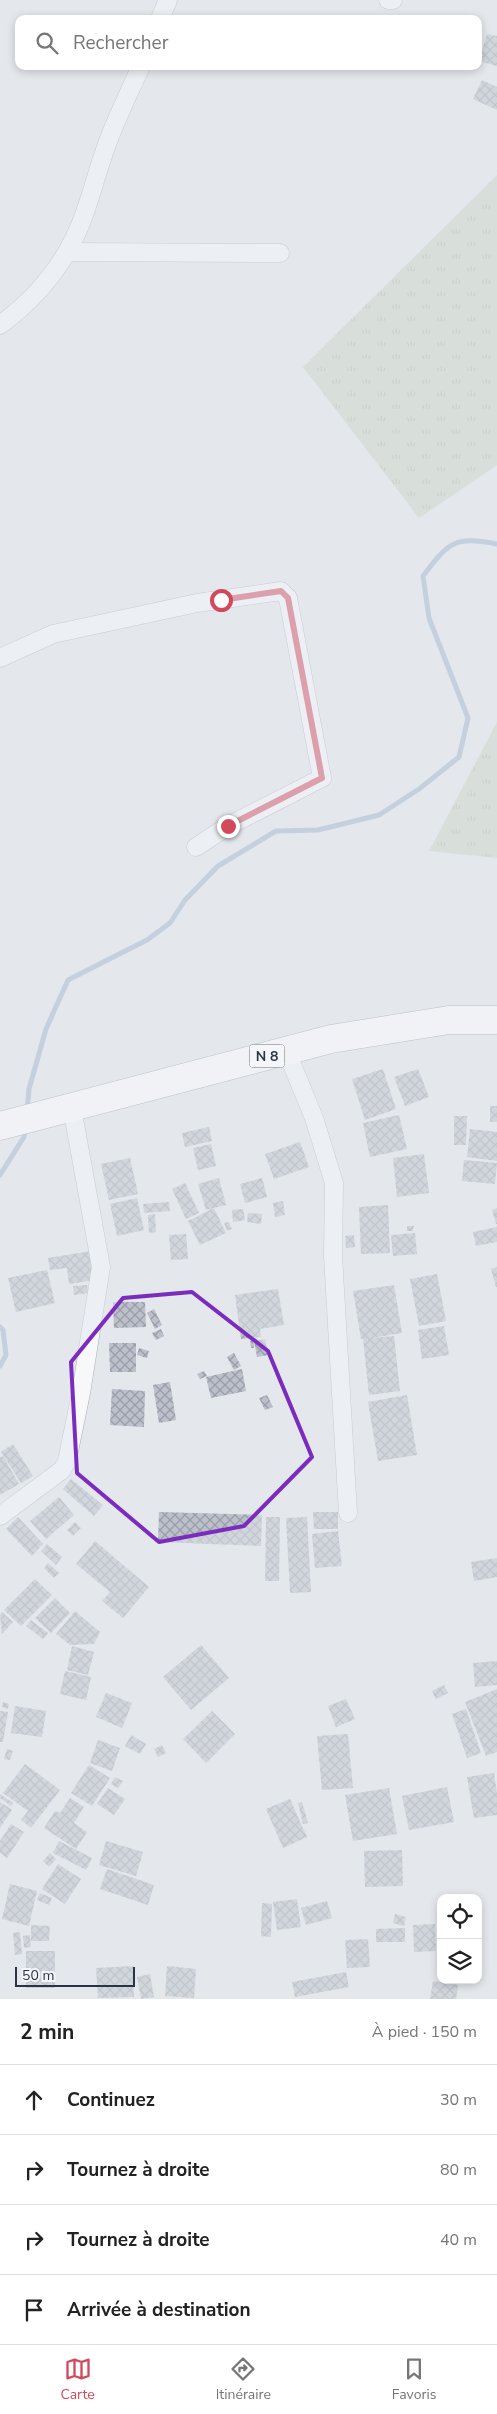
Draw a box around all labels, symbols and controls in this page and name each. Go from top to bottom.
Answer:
search box [15,15,482,70]
icon: search [33,29,61,57]
text: Rechercher [73,30,168,56]
route start [210,589,233,612]
route end [217,815,240,838]
road number: N 8 [250,1044,284,1068]
map controls [437,1894,482,1984]
button: locate [437,1894,482,1939]
button: layers [437,1939,482,1984]
scale bar [15,1964,135,1987]
text: 50 m [22,1966,54,1985]
text: 2 min [20,2018,74,2046]
text: À pied · 150 m [372,2021,477,2043]
icon: ahead [20,2086,48,2114]
text: Continuez [67,2087,155,2113]
text: 30 m [440,2089,477,2111]
icon: right [20,2156,48,2184]
text: Tournez à droite [67,2157,210,2183]
text: 80 m [440,2159,477,2181]
icon: right [20,2226,48,2254]
text: Tournez à droite [67,2227,210,2253]
text: 40 m [440,2229,477,2251]
icon: arrive [20,2296,48,2324]
text: Arrivée à destination [67,2297,251,2323]
tab: Carte [60,2355,95,2404]
tab: Itinéraire [216,2355,271,2404]
tab: Favoris [392,2355,437,2404]

